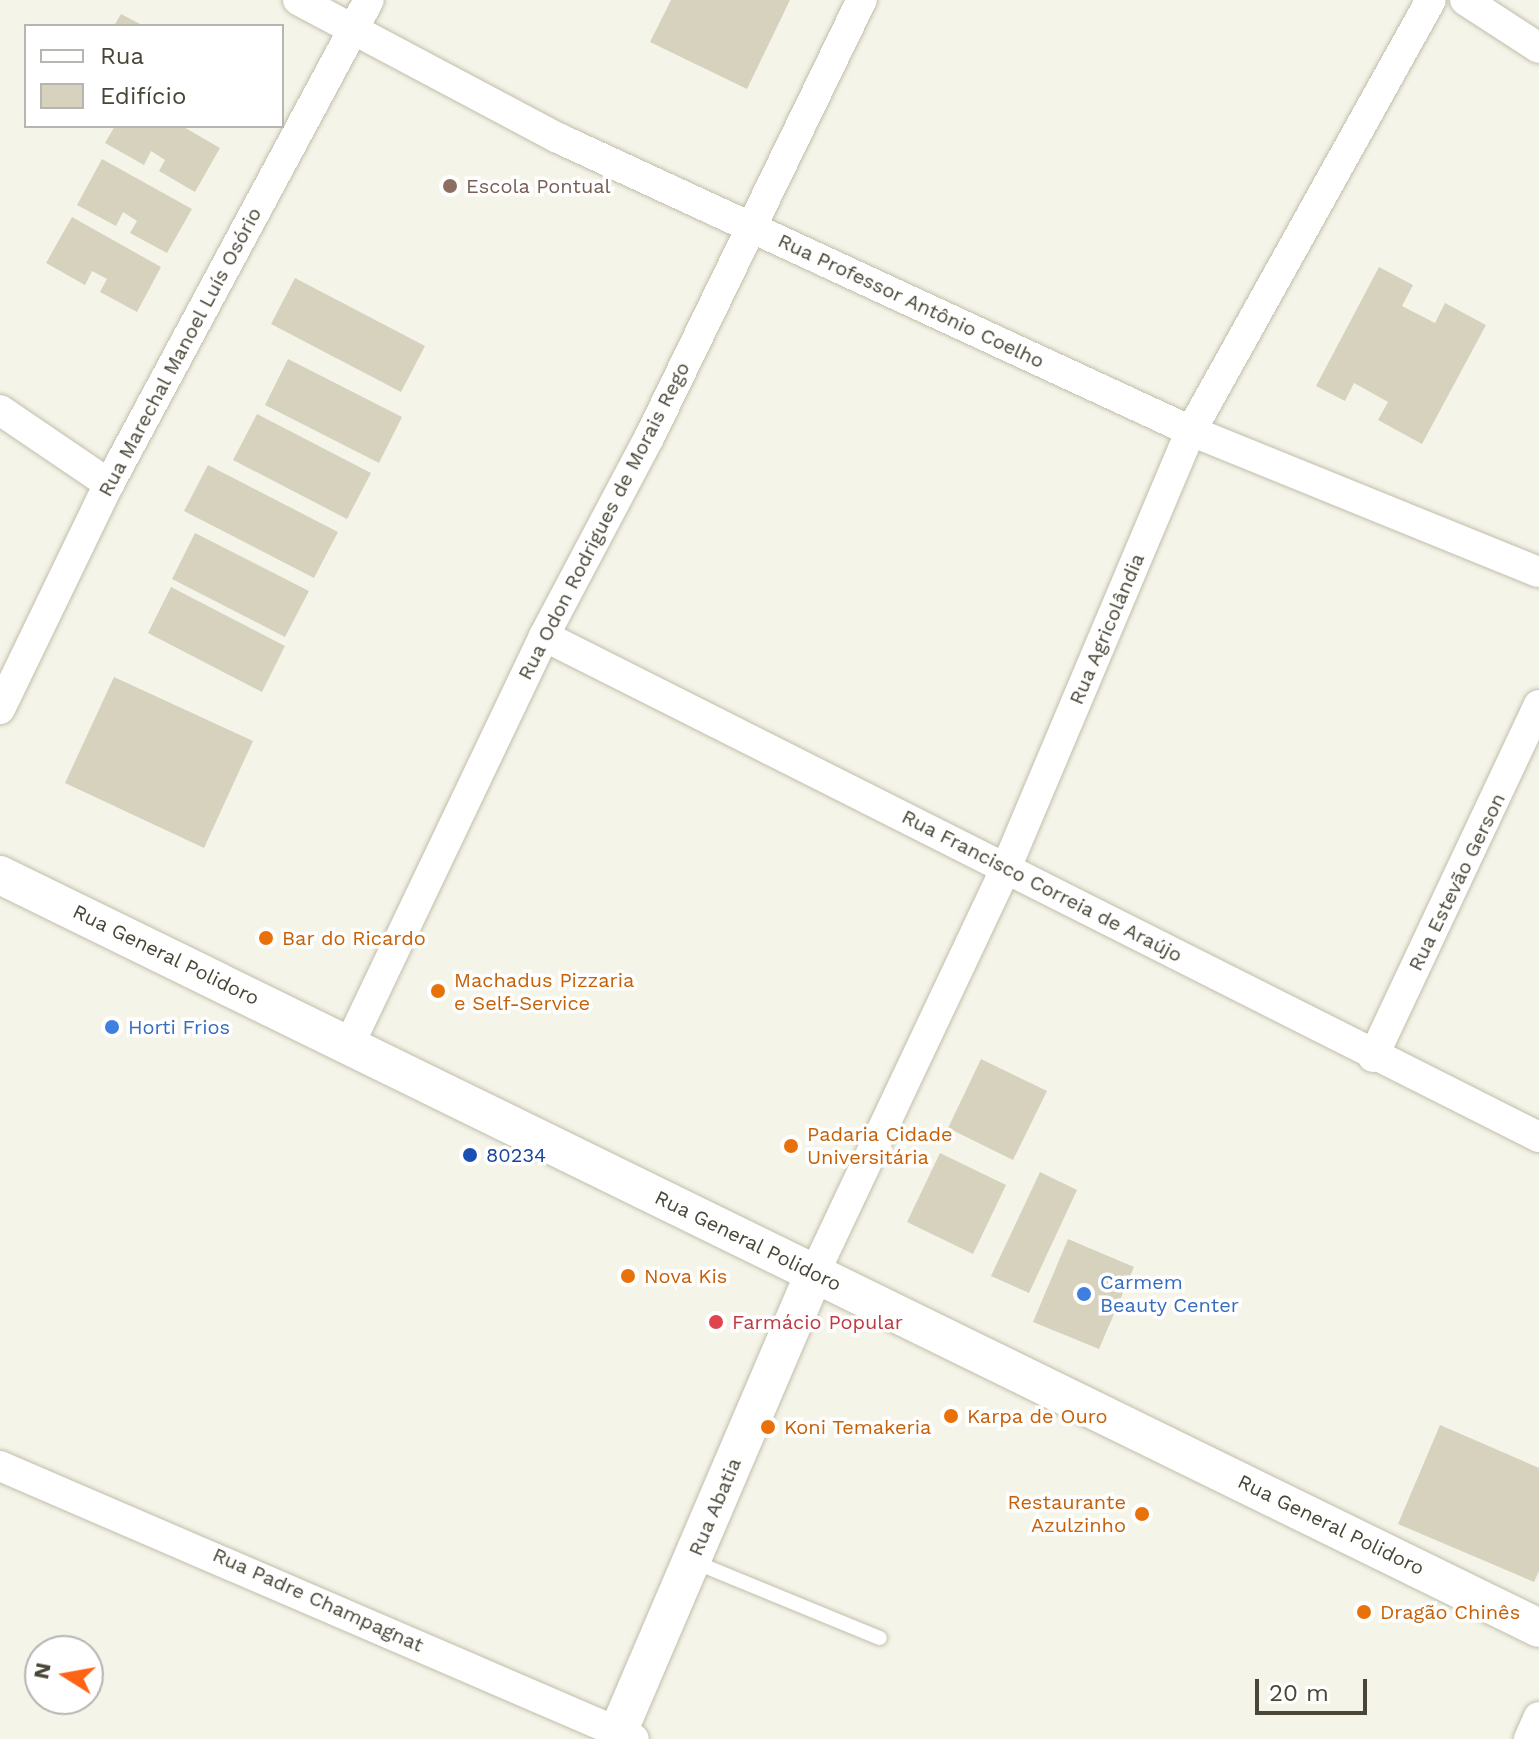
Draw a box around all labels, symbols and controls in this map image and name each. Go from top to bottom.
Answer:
legend [24,24,284,128]
text: Rua [100,42,144,70]
text: Edifício [100,82,186,110]
place label: Escola Pontual [466,174,611,198]
marker: Escola Pontual [441,177,459,195]
street label: Rua Marechal Manoel Luís Osório [93,202,267,502]
street label: Rua Professor Antônio Coelho [773,228,1049,374]
street label: Rua Odon Rodrigues de Morais Rego [513,358,695,684]
street label: Rua Agricolândia [1064,549,1150,709]
street label: Rua Estevão Gerson [1403,789,1511,975]
street label: Rua Francisco Correia de Araújo [897,804,1187,968]
street label: Rua General Polidoro [68,899,264,1011]
place label: Bar do Ricardo [282,926,426,950]
marker: Bar do Ricardo [257,929,275,947]
place label: Machadus Pizzaria e Self-Service [454,968,634,1015]
marker: Machadus Pizzaria e Self-Service [429,982,447,1000]
place label: Horti Frios [128,1015,230,1039]
marker: Horti Frios [103,1018,121,1036]
place label: Padaria Cidade Universitária [807,1122,953,1169]
marker: Padaria Cidade Universitária [782,1137,800,1155]
place label: 80234 [486,1143,546,1167]
marker: 80234 [461,1146,479,1164]
street label: Rua General Polidoro [650,1185,846,1297]
place label: Nova Kis [644,1264,728,1288]
marker: Nova Kis [619,1267,637,1285]
place label: Carmem Beauty Center [1100,1270,1239,1317]
marker: Carmem Beauty Center [1075,1285,1093,1303]
place label: Farmácio Popular [732,1310,903,1334]
marker: Farmácio Popular [707,1313,725,1331]
place label: Karpa de Ouro [967,1404,1108,1428]
marker: Karpa de Ouro [942,1407,960,1425]
place label: Koni Temakeria [784,1415,932,1439]
marker: Koni Temakeria [759,1418,777,1436]
street label: Rua Abatia [683,1454,747,1560]
street label: Rua General Polidoro [1233,1469,1429,1581]
place label: Restaurante Azulzinho [1008,1490,1126,1537]
marker: Restaurante Azulzinho [1133,1505,1151,1523]
street label: Rua Padre Champagnat [209,1543,427,1657]
place label: Dragão Chinês [1380,1600,1520,1624]
marker: Dragão Chinês [1355,1603,1373,1621]
north arrow [24,1635,104,1715]
text: N [28,1660,56,1681]
scale bar [1259,1663,1371,1713]
text: 20 m [1269,1679,1329,1707]

